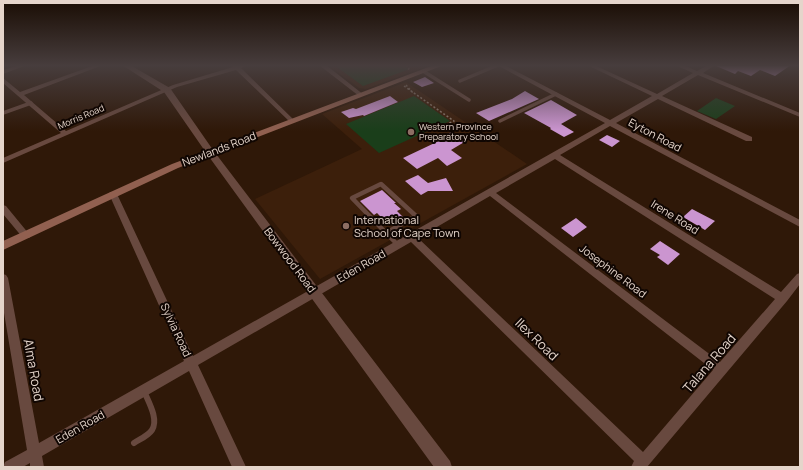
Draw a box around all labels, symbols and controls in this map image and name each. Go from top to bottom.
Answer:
street label: Morris Road [56,101,106,132]
street label: Eyton Road [626,114,684,155]
place label: Western Province Preparatory School [419,120,498,143]
marker: Western Province Preparatory School [406,127,416,137]
street label: Newlands Road [180,128,258,169]
street label: Irene Road [648,196,702,237]
place label: International School of Cape Town [354,212,460,240]
marker: International School of Cape Town [341,221,351,231]
street label: Bowwood Road [261,224,320,295]
street label: Josephine Road [577,240,650,301]
street label: Eden Road [334,246,388,286]
street label: Sylvia Road [157,301,195,359]
street label: Ilex Road [511,314,563,364]
street label: Talana Road [678,330,740,396]
street label: Alma Road [20,337,48,403]
street label: Eden Road [53,407,107,447]

